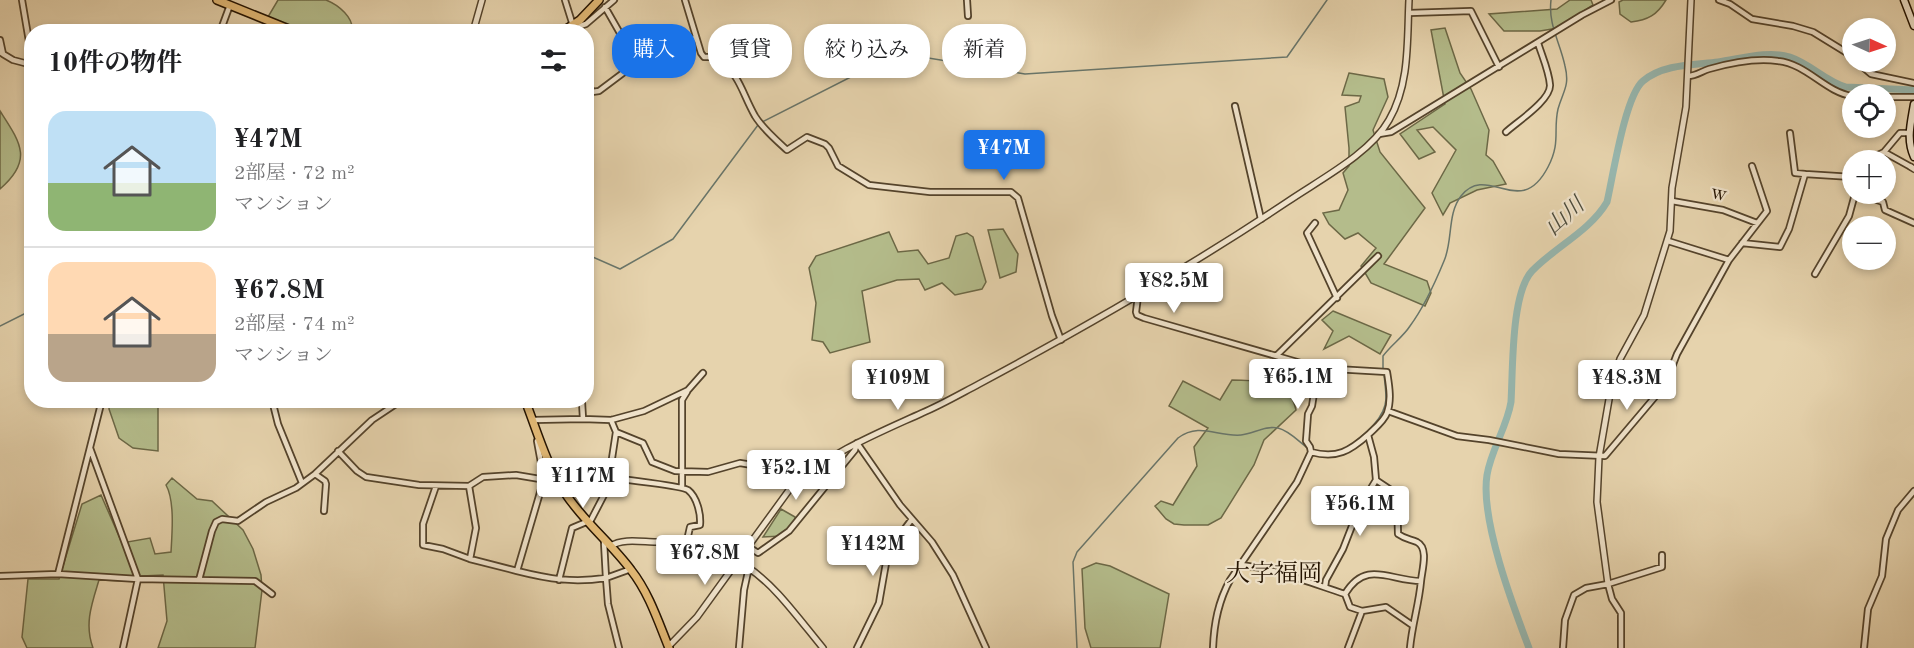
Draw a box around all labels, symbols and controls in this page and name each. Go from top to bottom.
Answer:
north arrow [1842,18,1896,72]
map controls [1842,18,1896,270]
chip: 購入 [612,24,696,78]
chip: 賃貸 [708,24,792,78]
chip: 絞り込み [804,24,930,78]
chip: 新着 [942,24,1026,78]
icon: filters [537,44,570,77]
text: 10件の物件 [48,51,182,77]
button: locate [1842,84,1896,138]
text: ¥47M [234,127,302,153]
pin: ¥47M [968,130,1040,181]
icon: home [96,135,168,207]
text: ¥47M [978,139,1030,159]
button: + [1842,150,1896,204]
text: 2部屋 · 72 m² [234,164,355,184]
street label: w [1709,182,1729,206]
water label: 山川 [1541,192,1590,240]
text: マンション [234,195,333,215]
button: − [1842,216,1896,270]
pin: ¥82.5M [1125,263,1223,314]
text: ¥82.5M [1139,272,1209,292]
text: ¥67.8M [234,278,325,304]
icon: home [96,286,168,358]
text: 2部屋 · 74 m² [234,315,355,335]
text: マンション [234,346,333,366]
pin: ¥65.1M [1249,359,1347,410]
pin: ¥109M [856,360,940,411]
pin: ¥48.3M [1578,360,1676,411]
text: ¥65.1M [1263,368,1333,388]
text: ¥109M [866,369,930,389]
text: ¥48.3M [1592,369,1662,389]
pin: ¥52.1M [747,450,845,501]
pin: ¥117M [541,458,625,509]
text: ¥52.1M [761,459,831,479]
text: ¥117M [551,467,615,487]
pin: ¥56.1M [1311,486,1409,537]
text: ¥56.1M [1325,495,1395,515]
pin: ¥142M [831,526,915,577]
pin: ¥67.8M [656,535,754,586]
text: ¥142M [841,535,905,555]
text: ¥67.8M [670,544,740,564]
district label: 大字福岡 [1226,560,1322,587]

